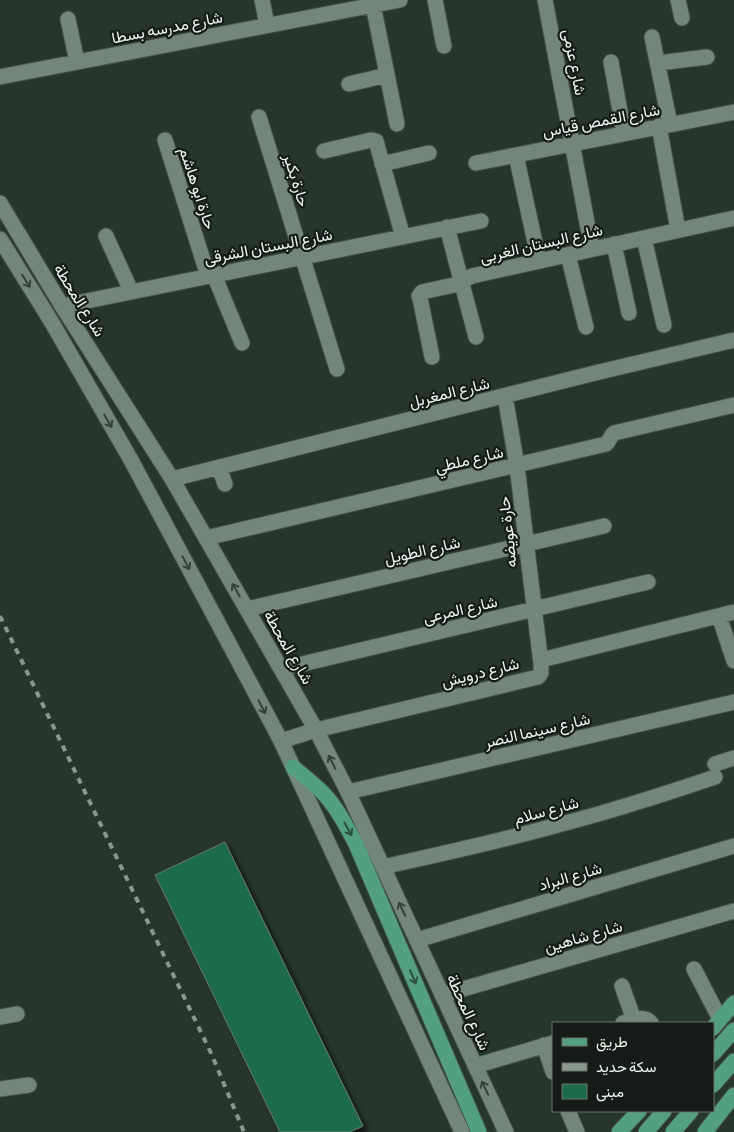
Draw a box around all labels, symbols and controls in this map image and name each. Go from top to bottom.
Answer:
street label: شارع مدرسه بسطا [110,8,225,50]
street label: شارع عزمى [557,27,589,97]
street label: شارع القمص قياس [541,101,662,143]
street label: حارة ابو هاشم [174,145,219,232]
street label: حارة بكير [278,151,313,210]
street label: شارع البستان الغربى [478,221,605,269]
street label: شارع البستان الشرقى [202,226,334,270]
street label: شارع المحطة [48,261,109,341]
one-way arrow [21,273,31,287]
street label: شارع المغربل [407,374,492,414]
one-way arrow [104,413,114,427]
street label: شارع ملطي [433,443,506,480]
street label: حارة عويضه [495,495,522,568]
street label: شارع الطويل [383,534,462,570]
one-way arrow [181,556,191,571]
one-way arrow [230,583,240,597]
street label: شارع المرعى [421,593,500,629]
street label: شارع المحطة [258,607,316,689]
street label: شارع درويش [439,655,521,693]
one-way arrow [258,699,268,713]
street label: شارع سينما النصر [482,710,592,754]
one-way arrow [327,755,336,770]
street label: شارع سلام [512,794,581,830]
one-way arrow [343,821,353,835]
street label: شارع البراد [537,859,605,896]
one-way arrow [397,902,406,917]
street label: شارع شاهين [542,917,625,959]
one-way arrow [409,969,419,984]
street label: شارع المحطة [441,971,494,1054]
legend [552,1022,714,1112]
text: طريق [596,1033,628,1052]
text: سكة حديد [596,1058,656,1077]
one-way arrow [480,1081,490,1096]
text: مبنى [596,1083,624,1102]

